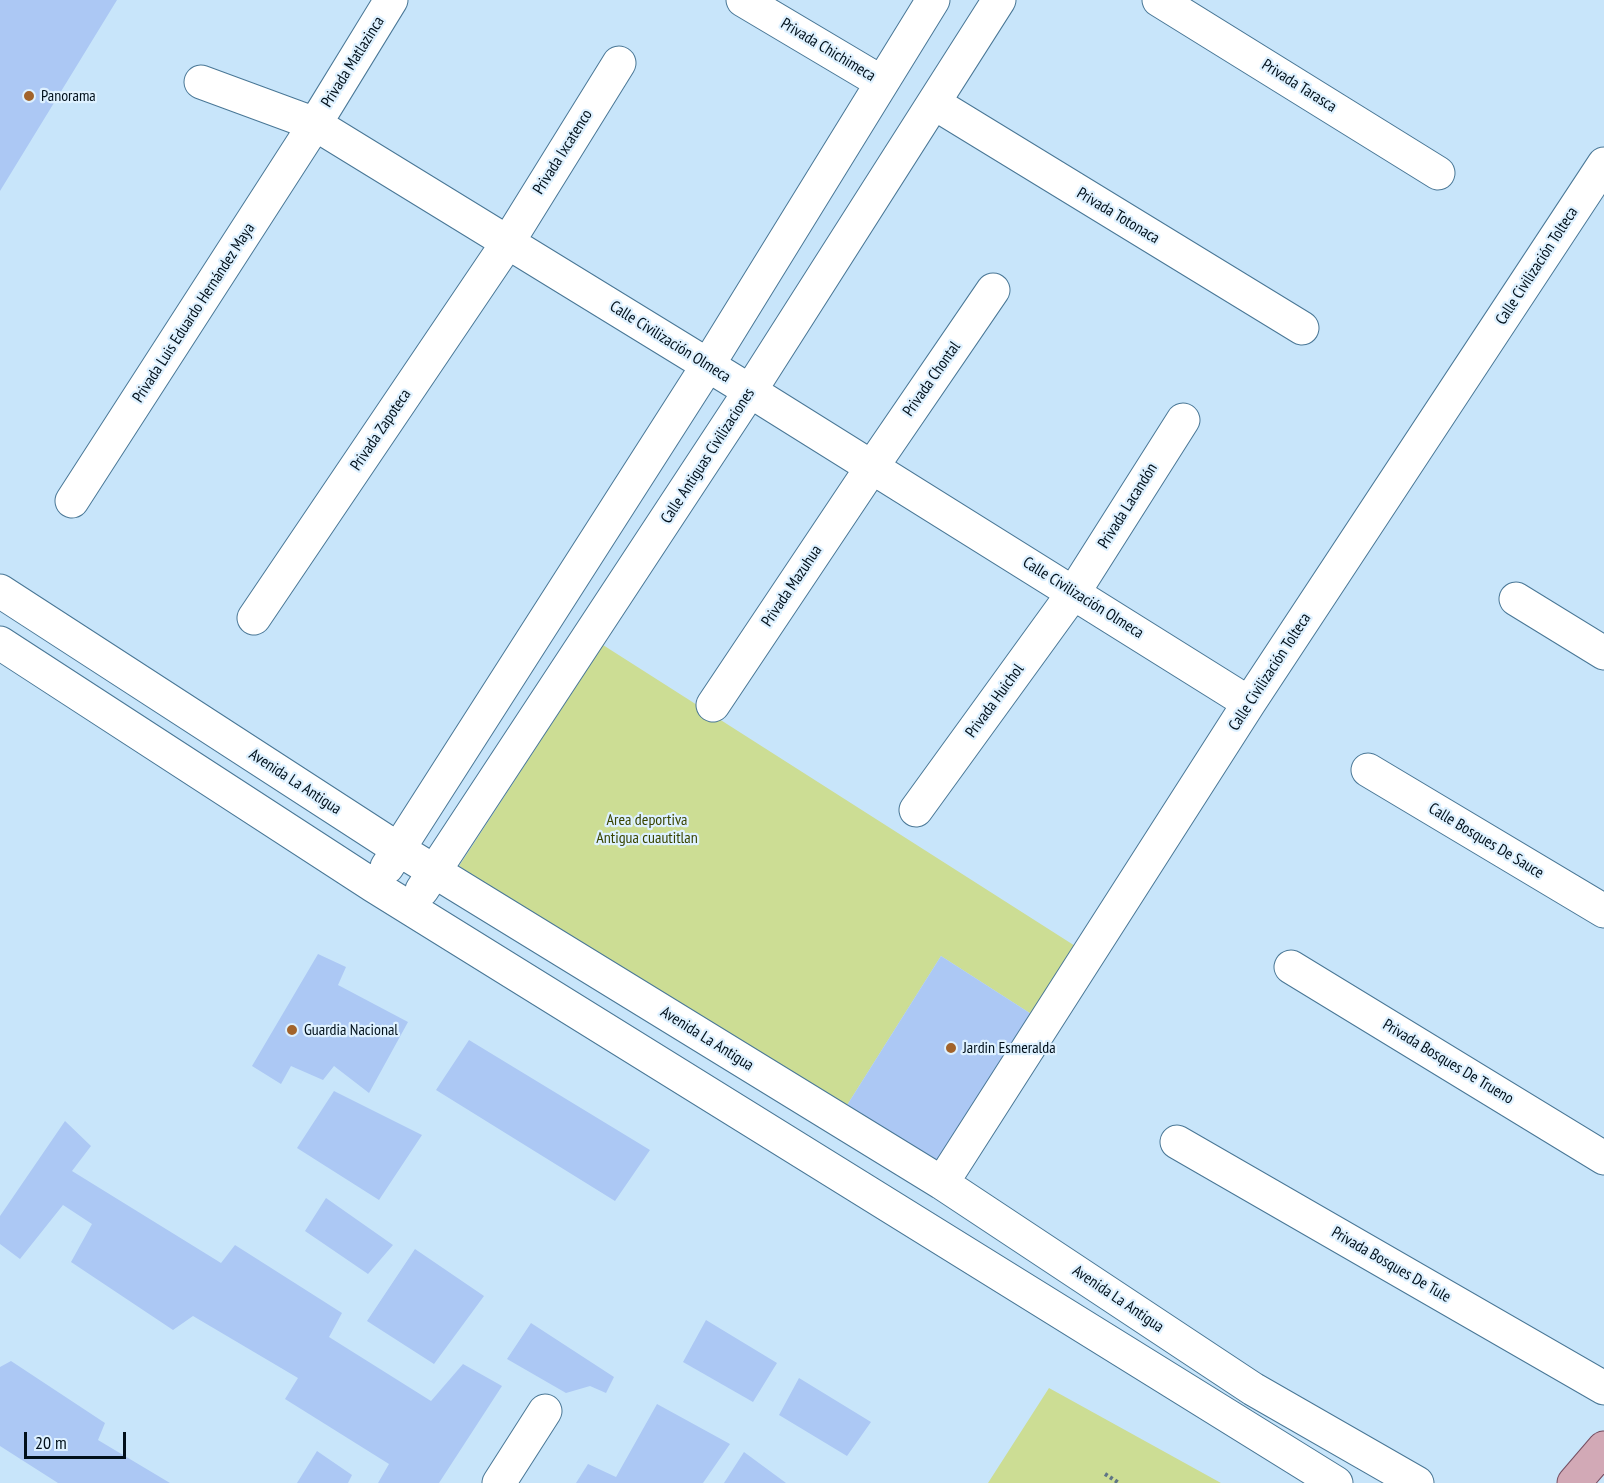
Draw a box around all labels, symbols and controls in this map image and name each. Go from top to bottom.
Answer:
street label: Privada Matlazinca [317,13,389,111]
street label: Privada Chichimeca [777,14,879,86]
street label: Privada Tarasca [1258,55,1340,117]
place label: Panorama [41,86,96,106]
marker: Panorama [22,89,36,103]
street label: Privada Ixcatenco [529,106,597,198]
street label: Privada Totonaca [1073,184,1163,248]
street label: Calle Civilización Tolteca [1492,204,1582,328]
street label: Privada Luis Eduardo Hernández Maya [129,220,259,406]
street label: Calle Civilización Olmeca [606,297,734,387]
street label: Privada Chontal [899,338,965,420]
street label: Calle Antiguas Civilizaciones [657,385,759,527]
street label: Privada Zapoteca [347,386,415,474]
street label: Privada Lacandón [1094,460,1162,552]
street label: Privada Mazuhua [758,542,826,630]
street label: Calle Civilización Olmeca [1019,553,1147,643]
street label: Calle Civilización Tolteca [1225,610,1315,734]
street label: Privada Huichol [962,660,1028,742]
street label: Avenida La Antigua [245,745,345,819]
street label: Calle Bosques De Sauce [1425,799,1547,883]
park label: Area deportiva Antigua cuautitlan [596,810,698,848]
street label: Avenida La Antigua [657,1003,757,1075]
street label: Privada Bosques De Trueno [1379,1015,1517,1109]
place label: Guardia Nacional [304,1020,398,1040]
marker: Guardia Nacional [285,1023,299,1037]
place label: Jardin Esmeralda [963,1038,1056,1058]
marker: Jardin Esmeralda [944,1041,958,1055]
street label: Privada Bosques De Tule [1328,1223,1454,1307]
street label: Avenida La Antigua [1069,1261,1167,1337]
scale bar [27,1420,129,1458]
text: 20 m [35,1431,67,1454]

